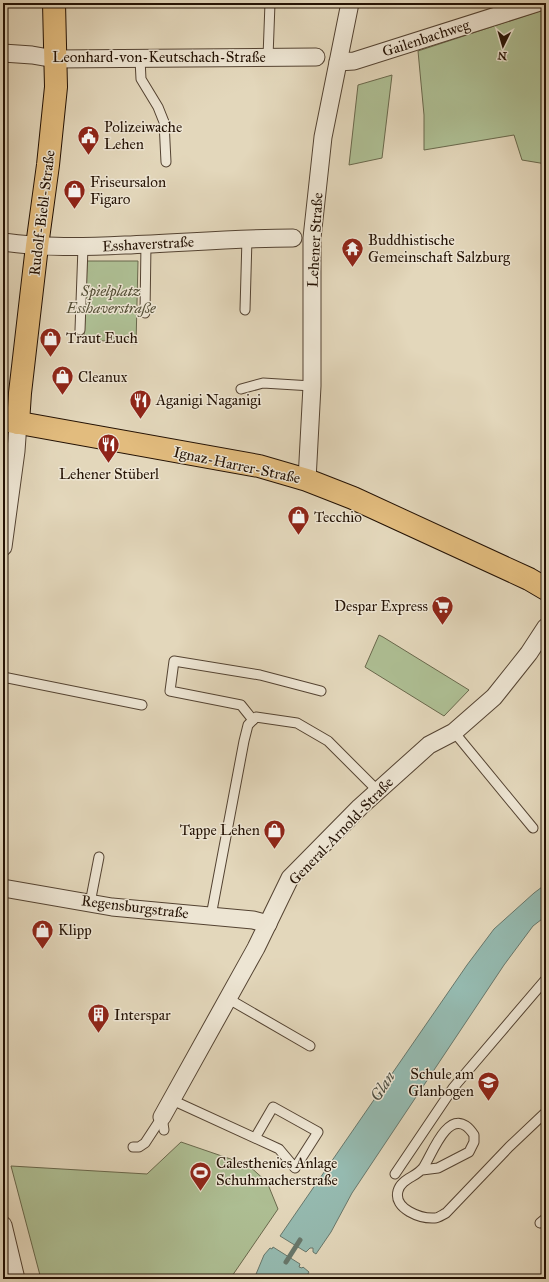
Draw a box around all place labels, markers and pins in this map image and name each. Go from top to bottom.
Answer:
place label: Polizeiwache Lehen [104,118,182,153]
public building icon: Polizeiwache Lehen [76,123,102,156]
place label: Friseursalon Figaro [90,173,166,208]
shop icon: Friseursalon Figaro [62,178,88,211]
place label: Buddhistische Gemeinschaft Salzburg [368,231,511,266]
temple icon: Buddhistische Gemeinschaft Salzburg [339,236,365,269]
shop icon: Traut Euch [37,325,63,358]
place label: Traut Euch [66,329,138,347]
shop icon: Cleanux [50,364,76,397]
place label: Cleanux [78,368,128,386]
restaurant icon: Aganigi Naganigi [127,387,153,420]
place label: Aganigi Naganigi [155,391,261,409]
restaurant icon: Lehener Stüberl [96,432,122,465]
place label: Lehener Stüberl [59,465,160,483]
shop icon: Tecchio [285,504,311,537]
place label: Tecchio [314,508,362,526]
supermarket icon: Despar Express [430,593,456,626]
place label: Despar Express [334,597,428,615]
shop icon: Tappe Lehen [262,817,288,850]
place label: Tappe Lehen [180,821,260,839]
shop icon: Klipp [30,917,56,950]
place label: Klipp [58,921,92,939]
building icon: Interspar [86,1002,112,1035]
place label: Interspar [114,1006,171,1024]
place label: Schule am Glanbogen [408,1065,474,1100]
school or university icon: Schule am Glanbogen [476,1070,502,1103]
place label: Calesthenics Anlage Schuhmacherstraße [216,1154,338,1189]
sports icon: Calesthenics Anlage Schuhmacherstraße [187,1159,213,1192]

